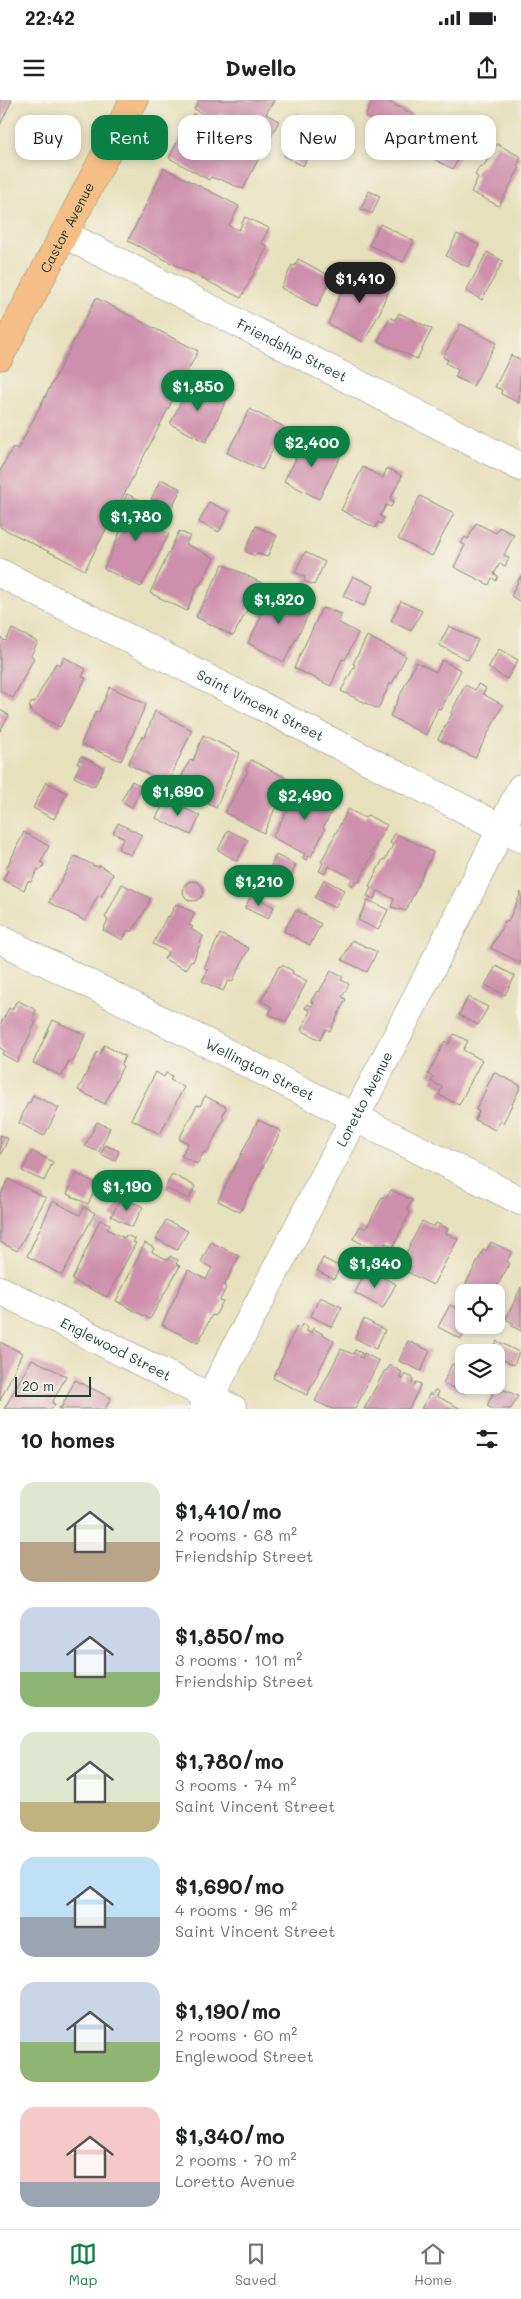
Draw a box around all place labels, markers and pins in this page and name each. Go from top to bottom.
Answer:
pin: $1,410 [319,262,401,304]
pin: $1,850 [157,370,239,412]
pin: $2,400 [271,426,353,468]
pin: $1,780 [95,500,177,542]
pin: $1,320 [238,582,320,625]
pin: $1,690 [137,774,219,817]
pin: $2,490 [264,778,346,821]
pin: $1,210 [218,864,300,907]
pin: $1,190 [86,1170,168,1212]
pin: $1,340 [334,1246,416,1289]

